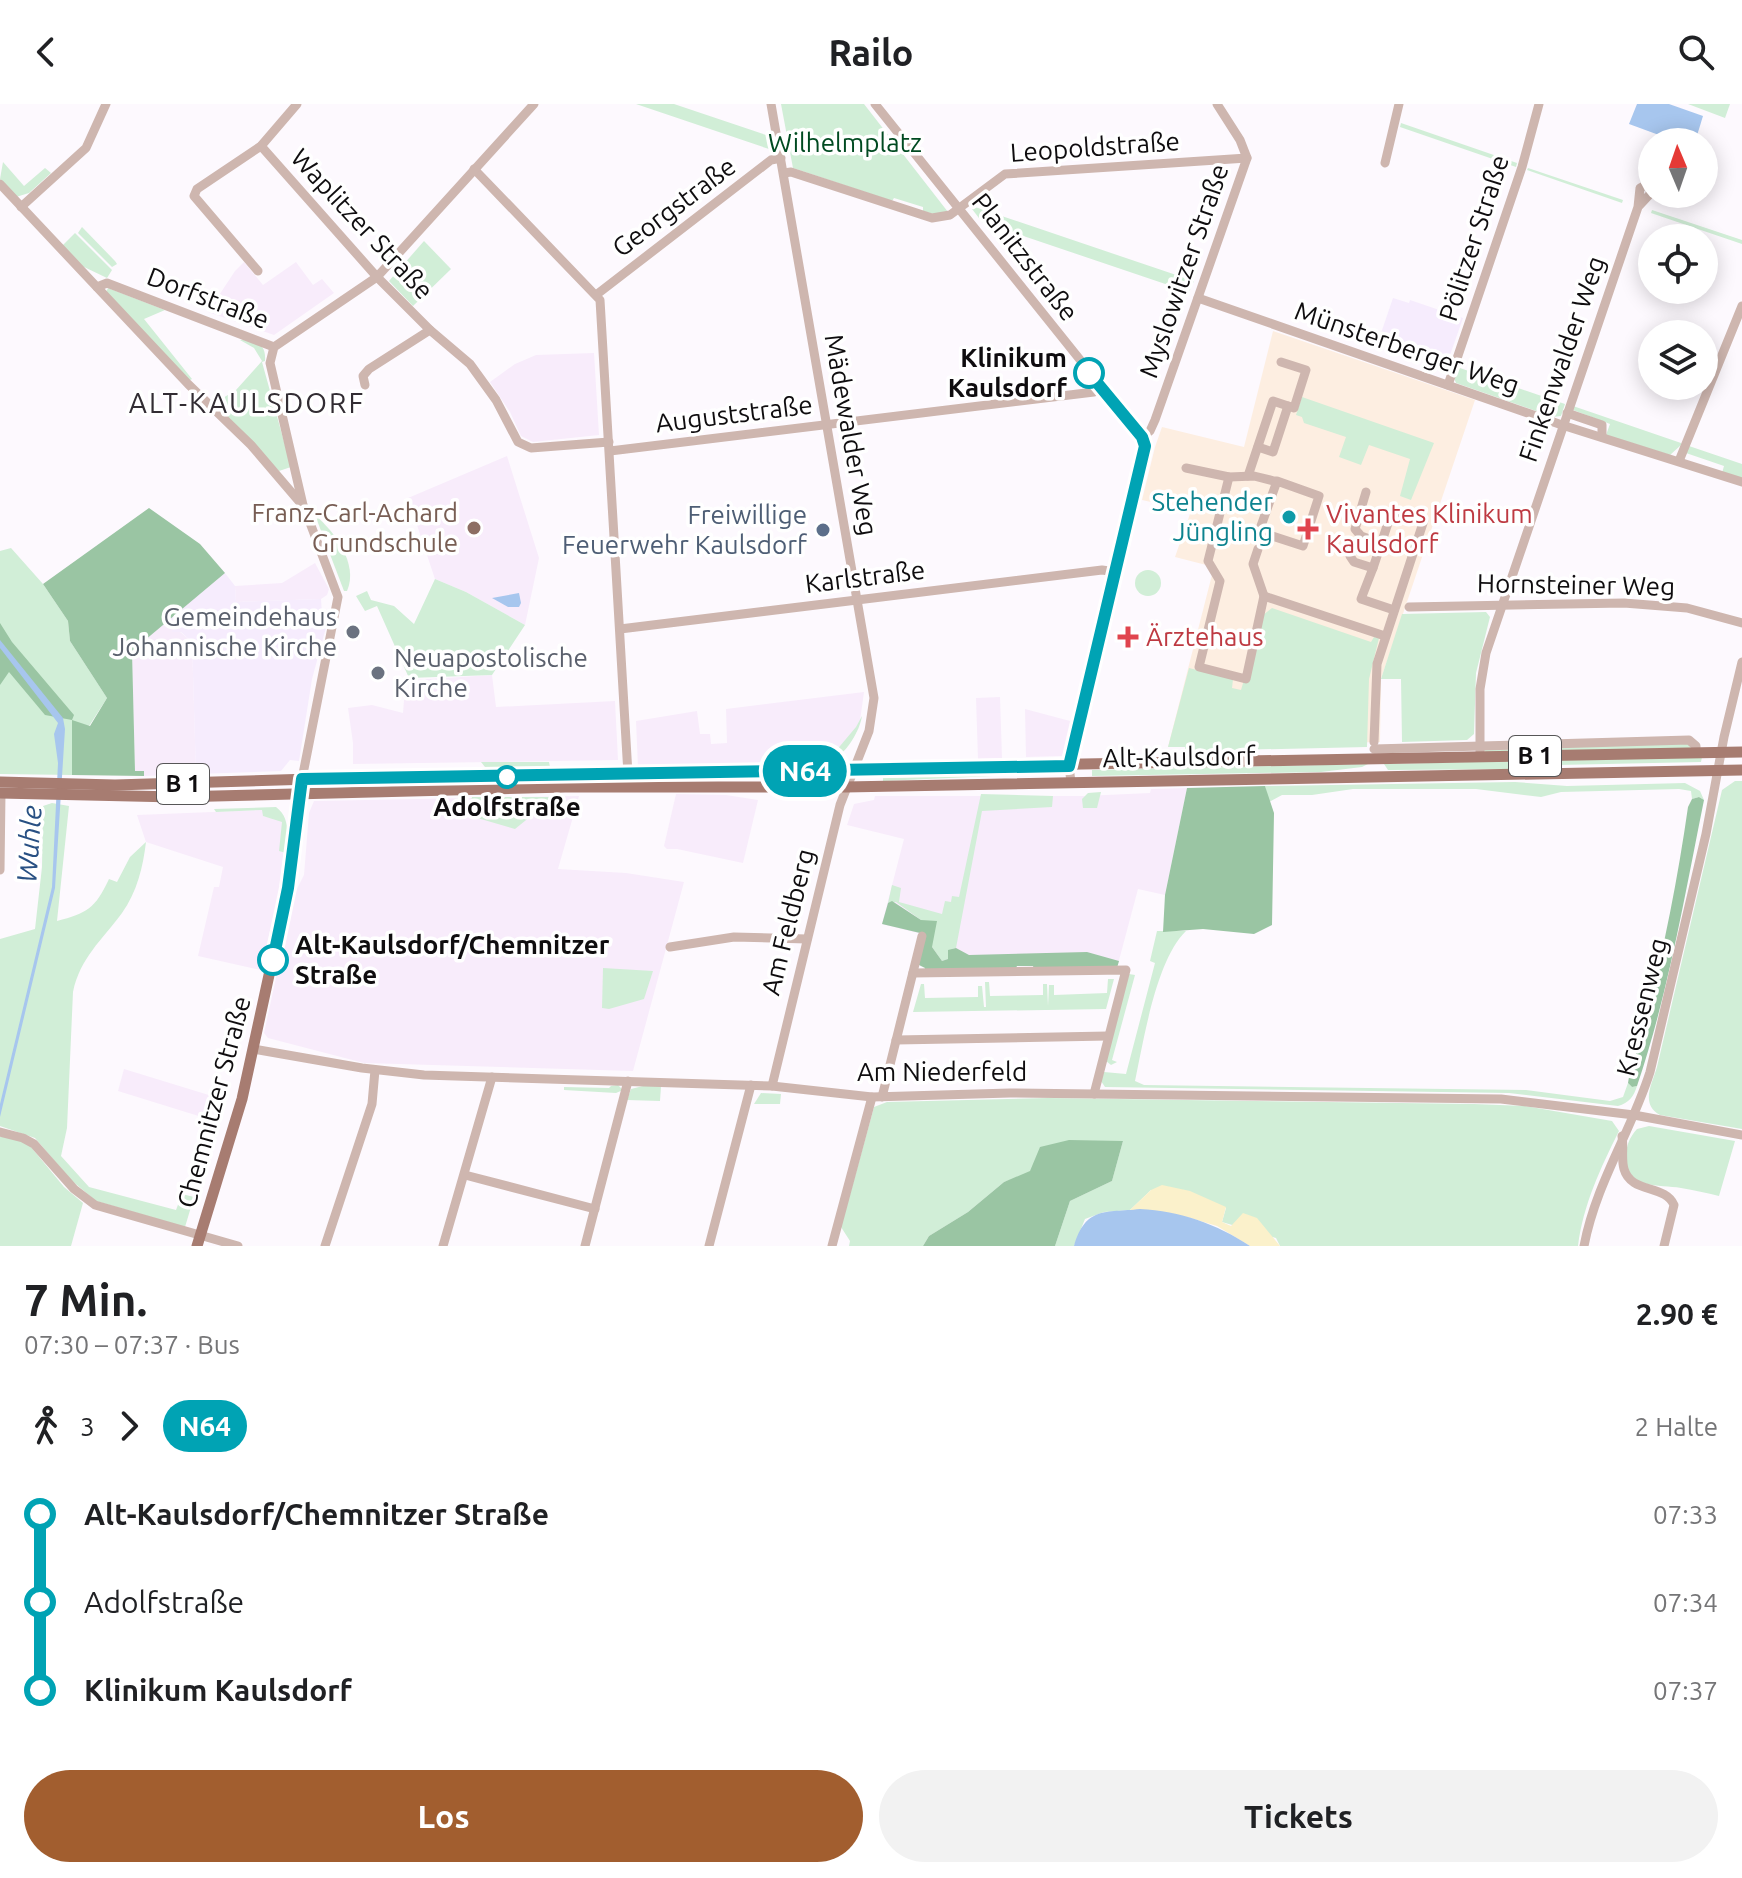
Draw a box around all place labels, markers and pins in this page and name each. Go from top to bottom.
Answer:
place label: Klinikum Kaulsdorf [948,343,1067,402]
marker: Klinikum Kaulsdorf [1074,358,1104,388]
place label: Stehender Jüngling [1151,487,1273,546]
place label: Franz-Carl-Achard Grundschule [251,498,458,557]
place label: Vivantes Klinikum Kaulsdorf [1326,499,1533,558]
place label: Freiwillige Feuerwehr Kaulsdorf [562,500,808,559]
marker: Stehender Jüngling [1280,508,1298,526]
marker: Vivantes Klinikum Kaulsdorf [1297,518,1319,540]
marker: Franz-Carl-Achard Grundschule [465,519,483,537]
marker: Freiwillige Feuerwehr Kaulsdorf [814,521,832,539]
place label: Gemeindehaus Johannische Kirche [112,602,337,661]
place label: Ärztehaus [1146,622,1264,651]
marker: Gemeindehaus Johannische Kirche [344,623,362,641]
marker: Ärztehaus [1117,626,1139,648]
place label: Neuapostolische Kirche [394,643,588,702]
marker: Neuapostolische Kirche [369,664,387,682]
marker: Adolfstraße [496,766,518,788]
place label: Adolfstraße [433,792,581,821]
place label: Alt-Kaulsdorf/Chemnitzer Straße [295,930,610,989]
marker: Alt-Kaulsdorf/Chemnitzer Straße [258,945,288,975]

